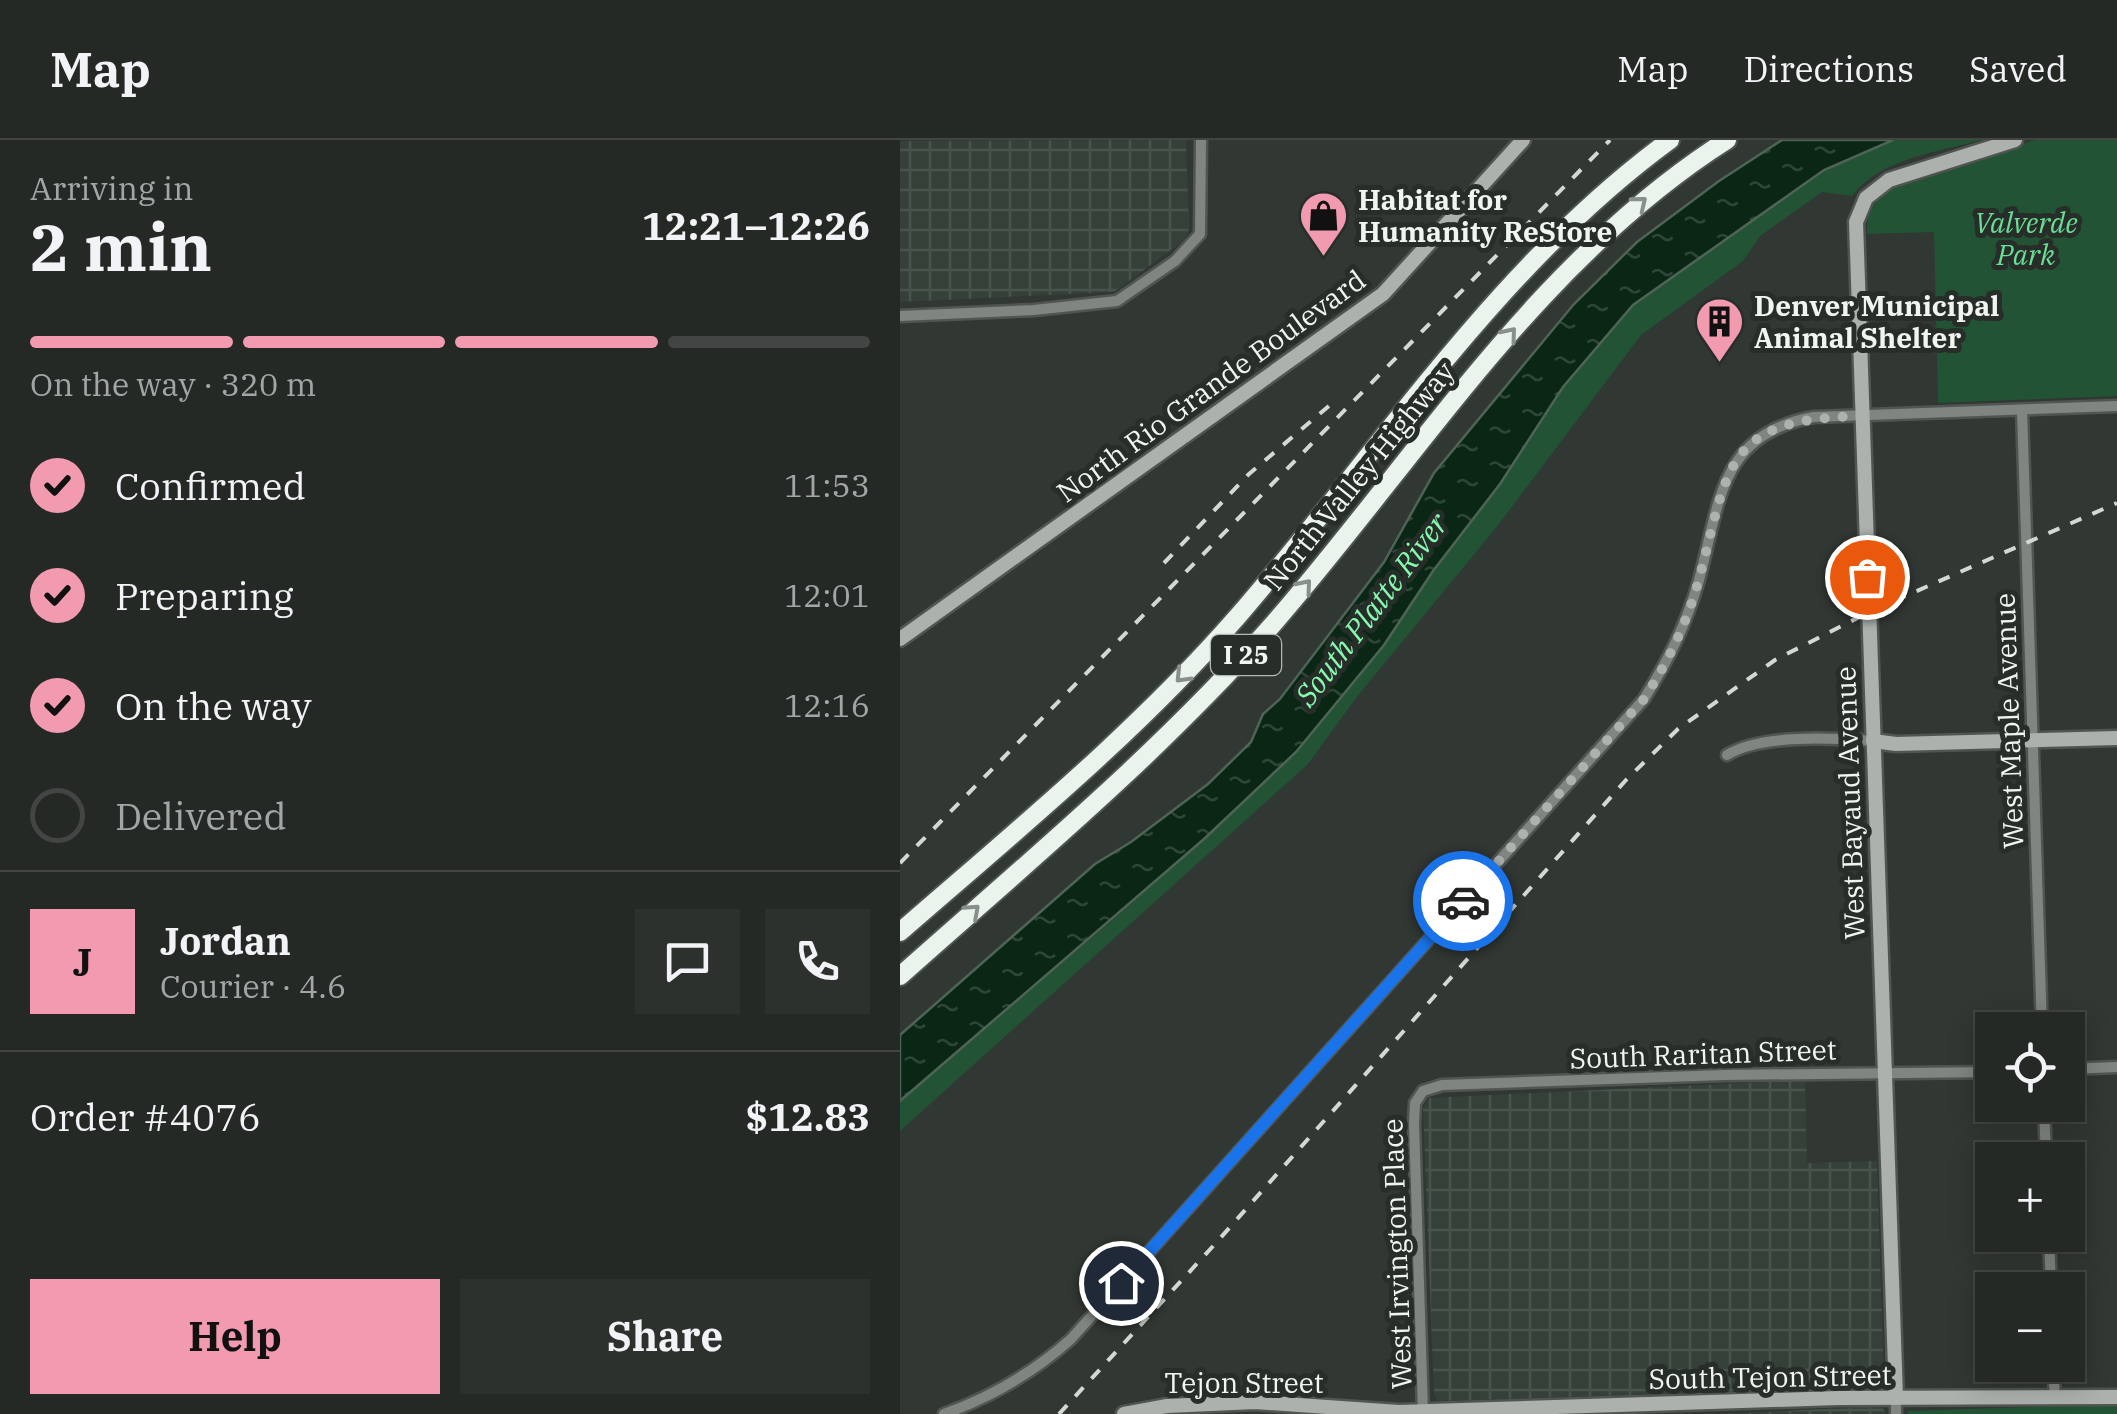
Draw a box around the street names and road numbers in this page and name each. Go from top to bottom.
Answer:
street label: North Rio Grande Boulevard [1049,261,1372,510]
street label: North Valley Highway [1255,354,1462,598]
street label: West Maple Avenue [1986,592,2031,850]
road number: I 25 [1211,635,1281,675]
street label: West Bayaud Avenue [1826,666,1873,940]
street label: South Raritan Street [1569,1030,1837,1077]
street label: West Irvington Place [1373,1118,1420,1390]
street label: South Tejon Street [1648,1356,1892,1397]
street label: Tejon Street [1164,1364,1324,1401]

